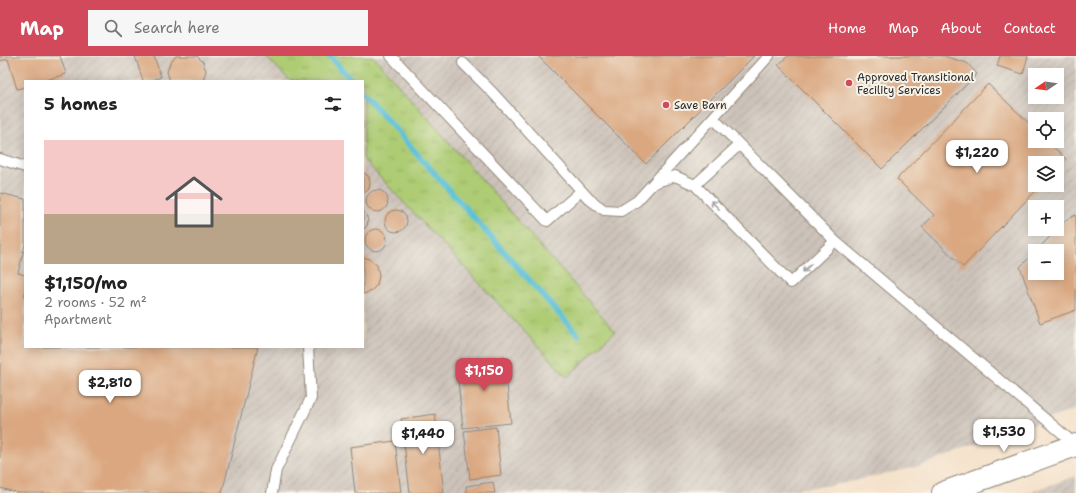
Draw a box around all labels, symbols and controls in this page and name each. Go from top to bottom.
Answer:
search box [88,10,368,46]
text: Map [20,16,64,41]
icon: search [102,17,124,39]
text: Search here [134,18,220,38]
text: Home [828,19,867,37]
text: Map [889,19,919,37]
text: About [941,19,982,37]
text: Contact [1004,19,1056,37]
north arrow [1028,68,1064,104]
map controls [1028,68,1064,280]
place label: Approved Transitional Fecility Services [857,70,975,98]
marker: Approved Transitional Fecility Services [844,78,854,88]
text: 5 homes [44,93,117,115]
icon: filters [322,93,344,115]
place label: Save Barn [674,98,727,113]
marker: Save Barn [661,100,671,110]
button: locate [1028,112,1064,148]
pin: $1,220 [944,140,1010,174]
text: $1,220 [955,144,999,161]
button: layers [1028,156,1064,192]
icon: home [158,166,230,238]
one-way arrow [710,200,720,210]
button: + [1028,200,1064,236]
button: − [1028,244,1064,280]
one-way arrow [802,263,812,273]
text: $1,150/mo [44,272,128,294]
text: 2 rooms · 52 m² [44,294,147,311]
text: Apartment [44,311,112,328]
pin: $1,150 [451,358,517,392]
text: $1,150 [464,362,504,379]
pin: $2,810 [77,370,143,404]
text: $2,810 [88,374,132,391]
pin: $1,530 [971,419,1037,453]
pin: $1,440 [390,421,456,455]
text: $1,530 [982,423,1026,440]
text: $1,440 [401,425,445,442]

